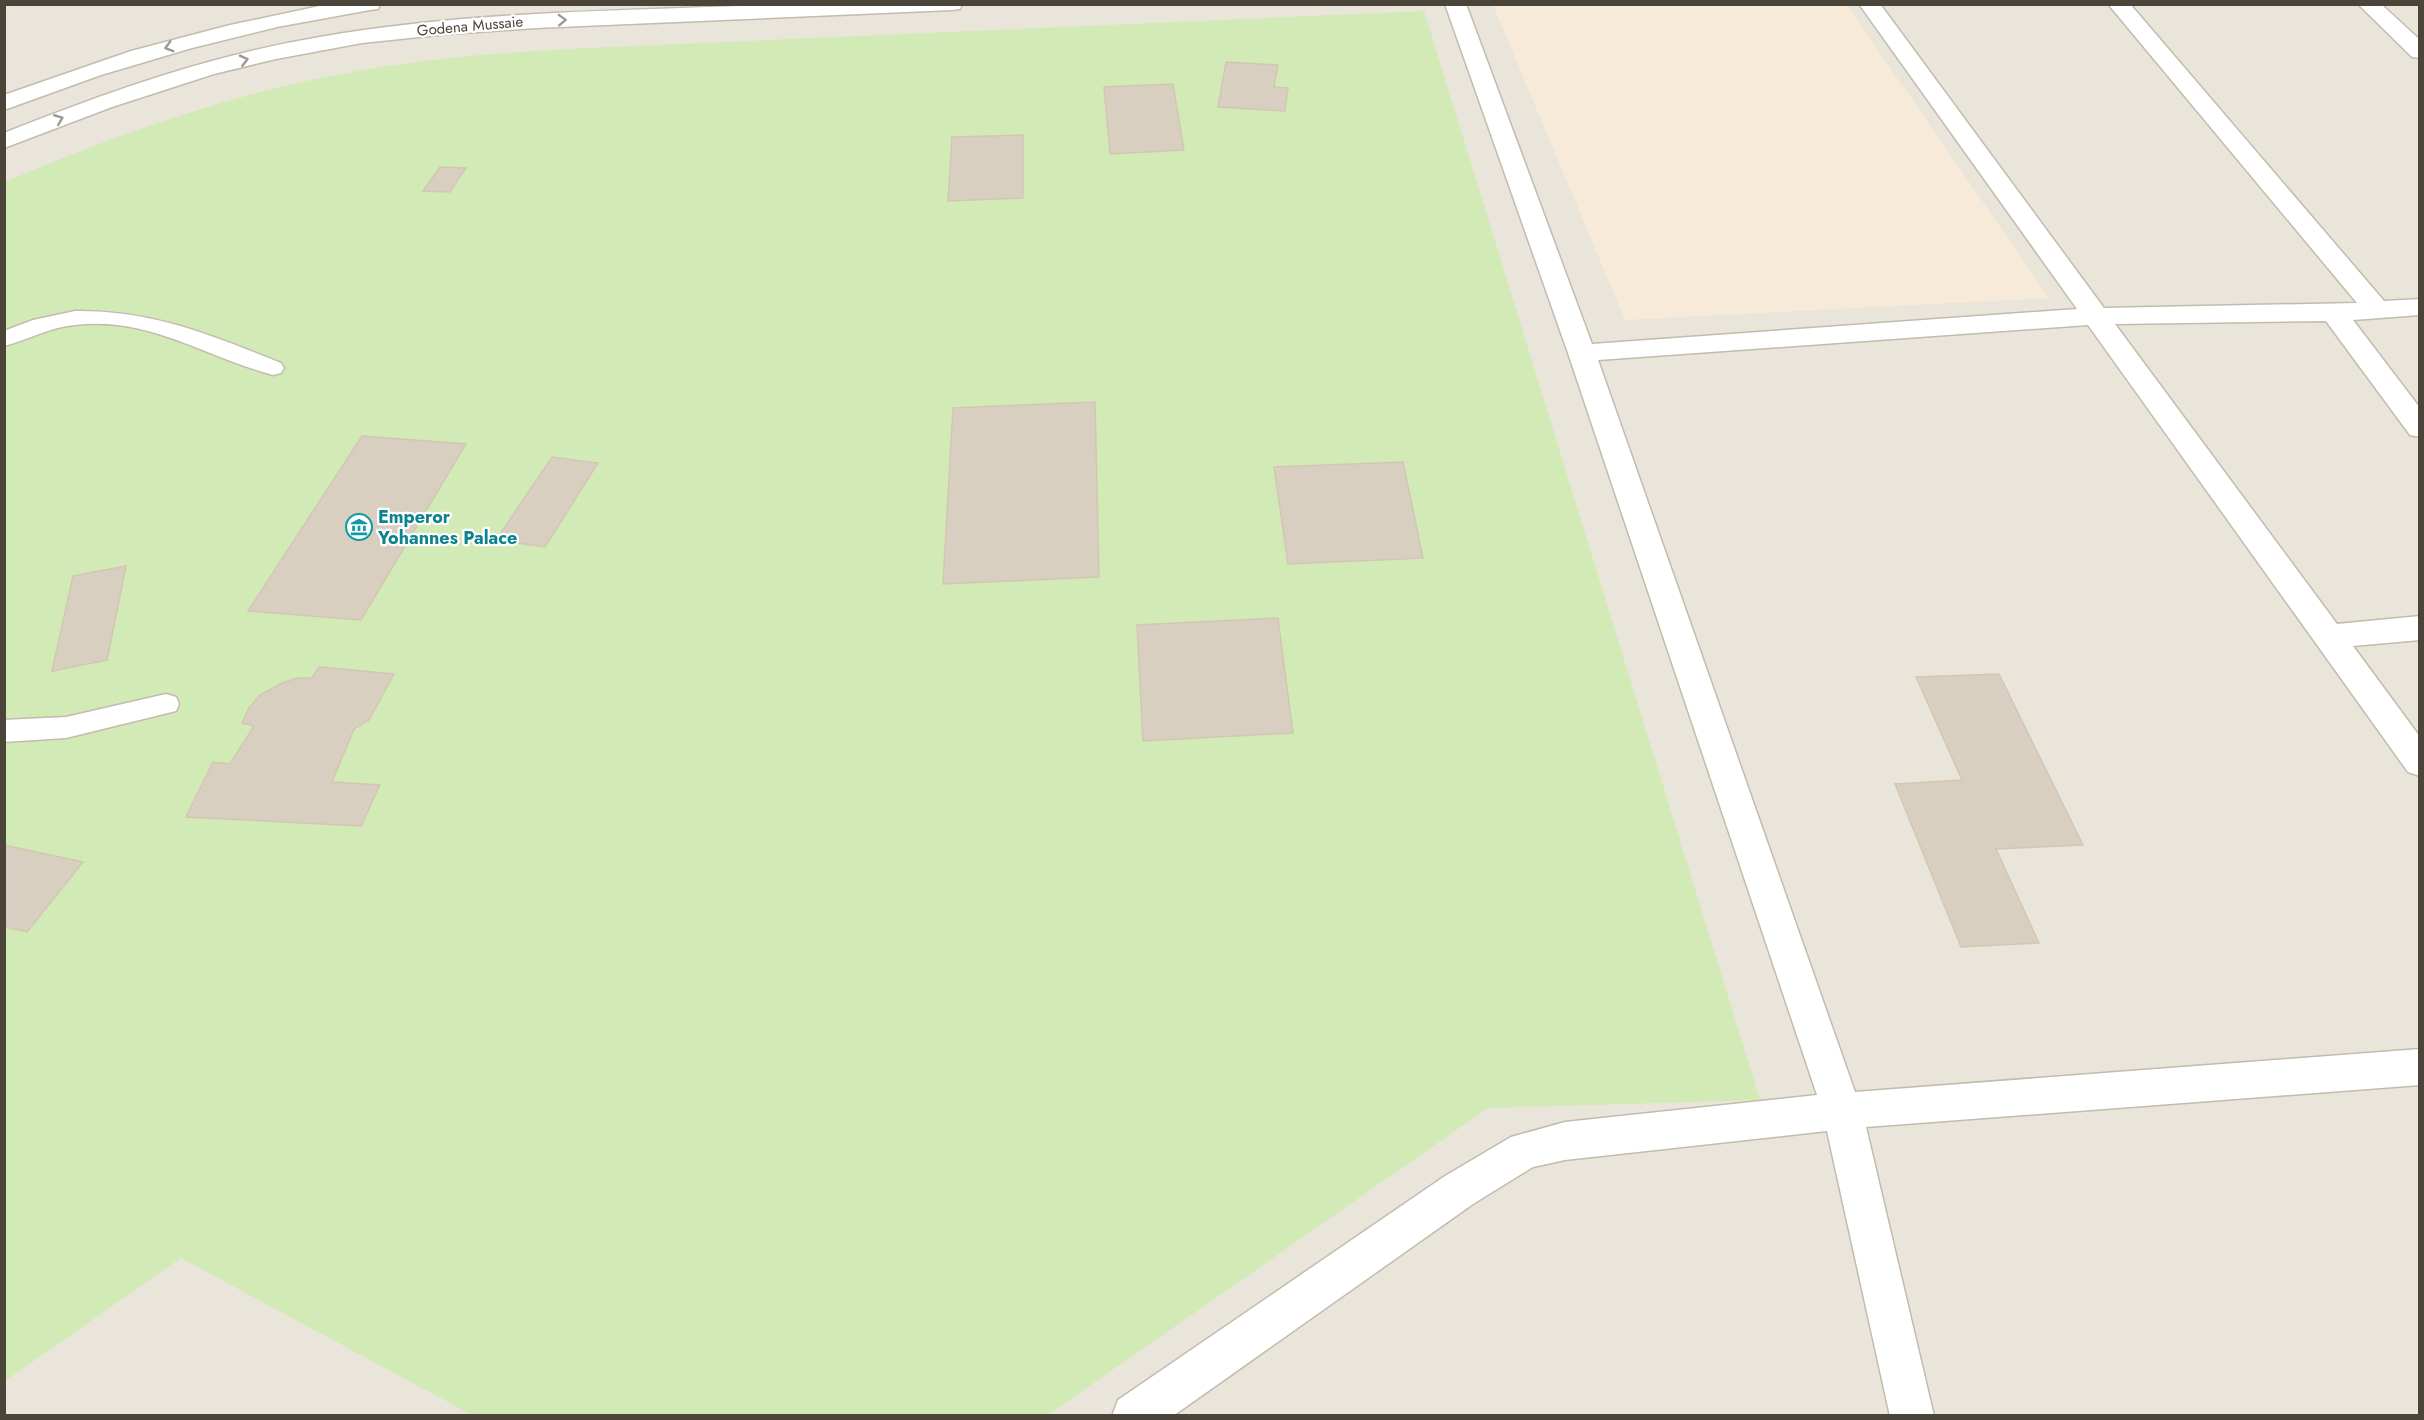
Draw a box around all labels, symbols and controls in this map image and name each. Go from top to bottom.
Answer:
street label: Godena Mussaie [416,10,524,42]
one-way arrow [558,14,567,26]
one-way arrow [164,40,175,52]
one-way arrow [239,54,249,67]
one-way arrow [52,114,63,126]
place label: Emperor Yohannes Palace [377,504,517,551]
museum icon: Emperor Yohannes Palace [344,512,374,542]

